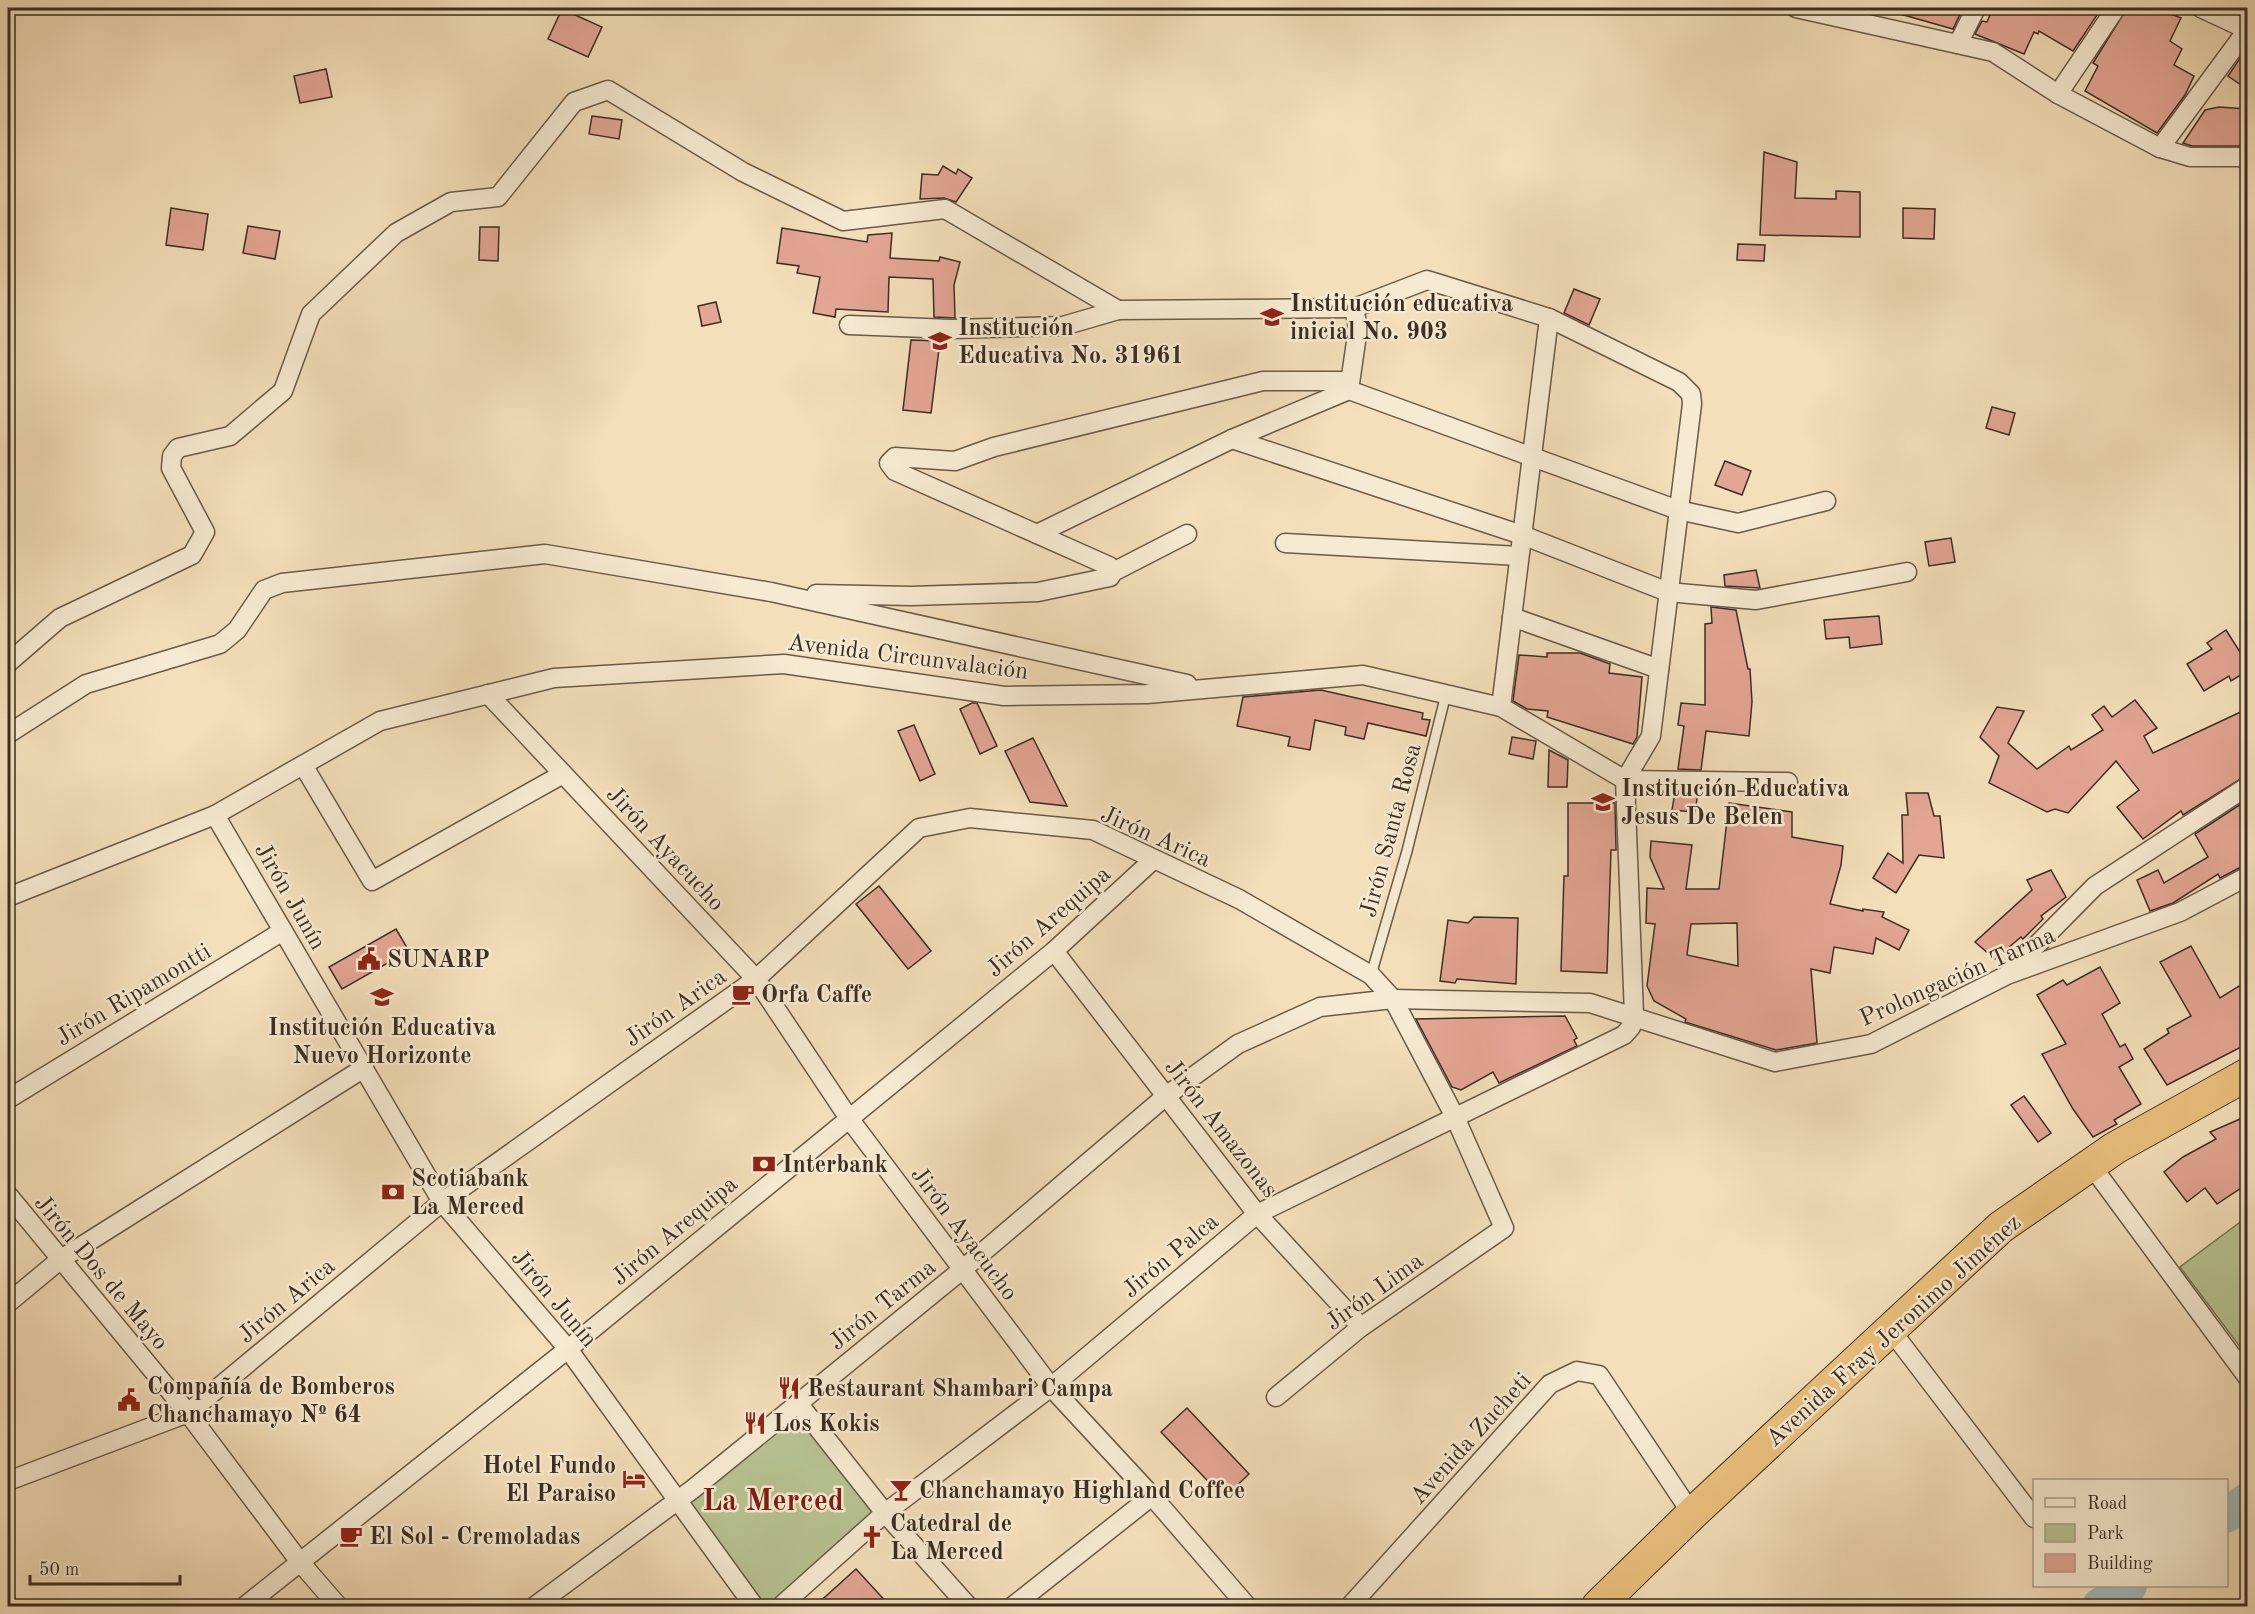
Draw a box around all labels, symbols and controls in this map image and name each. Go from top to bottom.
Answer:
place label: Institución educativa inicial No. 903 [1290,293,1513,345]
school or university icon: Institución educativa inicial No. 903 [1259,304,1285,330]
place label: Institución Educativa No. 31961 [958,317,1184,369]
school or university icon: Institución Educativa No. 31961 [927,328,953,354]
street label: Avenida Circunvalación [786,631,1030,685]
street label: Jirón Santa Rosa [1357,741,1427,920]
place label: Institución Educativa Jesus De Belen [1621,778,1849,830]
street label: Jirón Ayacucho [601,782,728,916]
school or university icon: Institución Educativa Jesus De Belen [1590,789,1616,815]
street label: Jirón Arica [1096,803,1214,873]
street label: Jirón Junín [249,839,329,955]
street label: Jirón Arequipa [983,862,1116,983]
street label: Prolongación Tarma [1856,924,2059,1032]
street label: Jirón Ripamontti [52,940,216,1051]
public building icon: SUNARP [356,946,382,972]
place label: SUNARP [387,949,490,973]
street label: Jirón Arica [621,965,731,1052]
cafe icon: Orfa Caffe [730,981,756,1007]
school or university icon: Institución Educativa Nuevo Horizonte [369,984,395,1010]
place label: Orfa Caffe [761,984,872,1008]
place label: Institución Educativa Nuevo Horizonte [268,1017,496,1069]
street label: Jirón Amazonas [1159,1056,1282,1203]
bank icon: Interbank [751,1151,777,1177]
place label: Interbank [782,1154,888,1178]
street label: Jirón Ayacucho [905,1163,1021,1306]
place label: Scotiabank La Merced [411,1168,529,1220]
street label: Jirón Arequipa [608,1172,743,1291]
bank icon: Scotiabank La Merced [380,1179,406,1205]
street label: Jirón Dos de Mayo [29,1191,172,1355]
street label: Jirón Palca [1119,1210,1224,1303]
street label: Avenida Fray Jeronimo Jiménez [1762,1211,2026,1452]
street label: Jirón Junín [506,1246,601,1353]
street label: Jirón Lima [1322,1249,1429,1336]
street label: Jirón Arica [234,1254,340,1349]
street label: Jirón Tarma [825,1255,941,1356]
street label: Avenida Zucheti [1406,1369,1537,1510]
restaurant icon: Restaurant Shambari Campa [776,1375,802,1401]
place label: Compañía de Bomberos Chanchamayo Nº 64 [147,1376,395,1428]
place label: Restaurant Shambari Campa [807,1378,1113,1402]
public building icon: Compañía de Bomberos Chanchamayo Nº 64 [116,1387,142,1413]
restaurant icon: Los Kokis [742,1410,768,1436]
place label: Los Kokis [773,1413,880,1437]
place label: Hotel Fundo El Paraiso [482,1455,616,1507]
hotel icon: Hotel Fundo El Paraiso [621,1466,647,1492]
bar icon: Chanchamayo Highland Coffee [888,1477,914,1503]
legend [2033,1479,2228,1587]
place label: Chanchamayo Highland Coffee [919,1480,1245,1504]
district label: La Merced [702,1487,844,1517]
text: Road [2087,1495,2127,1513]
place label: Catedral de La Merced [890,1513,1012,1565]
cafe icon: El Sol - Cremoladas [338,1523,364,1549]
church icon: Catedral de La Merced [859,1524,885,1550]
text: Park [2087,1525,2124,1543]
place label: El Sol - Cremoladas [369,1526,580,1550]
scale bar [30,1548,180,1586]
text: Building [2087,1555,2153,1573]
text: 50 m [39,1561,79,1579]

